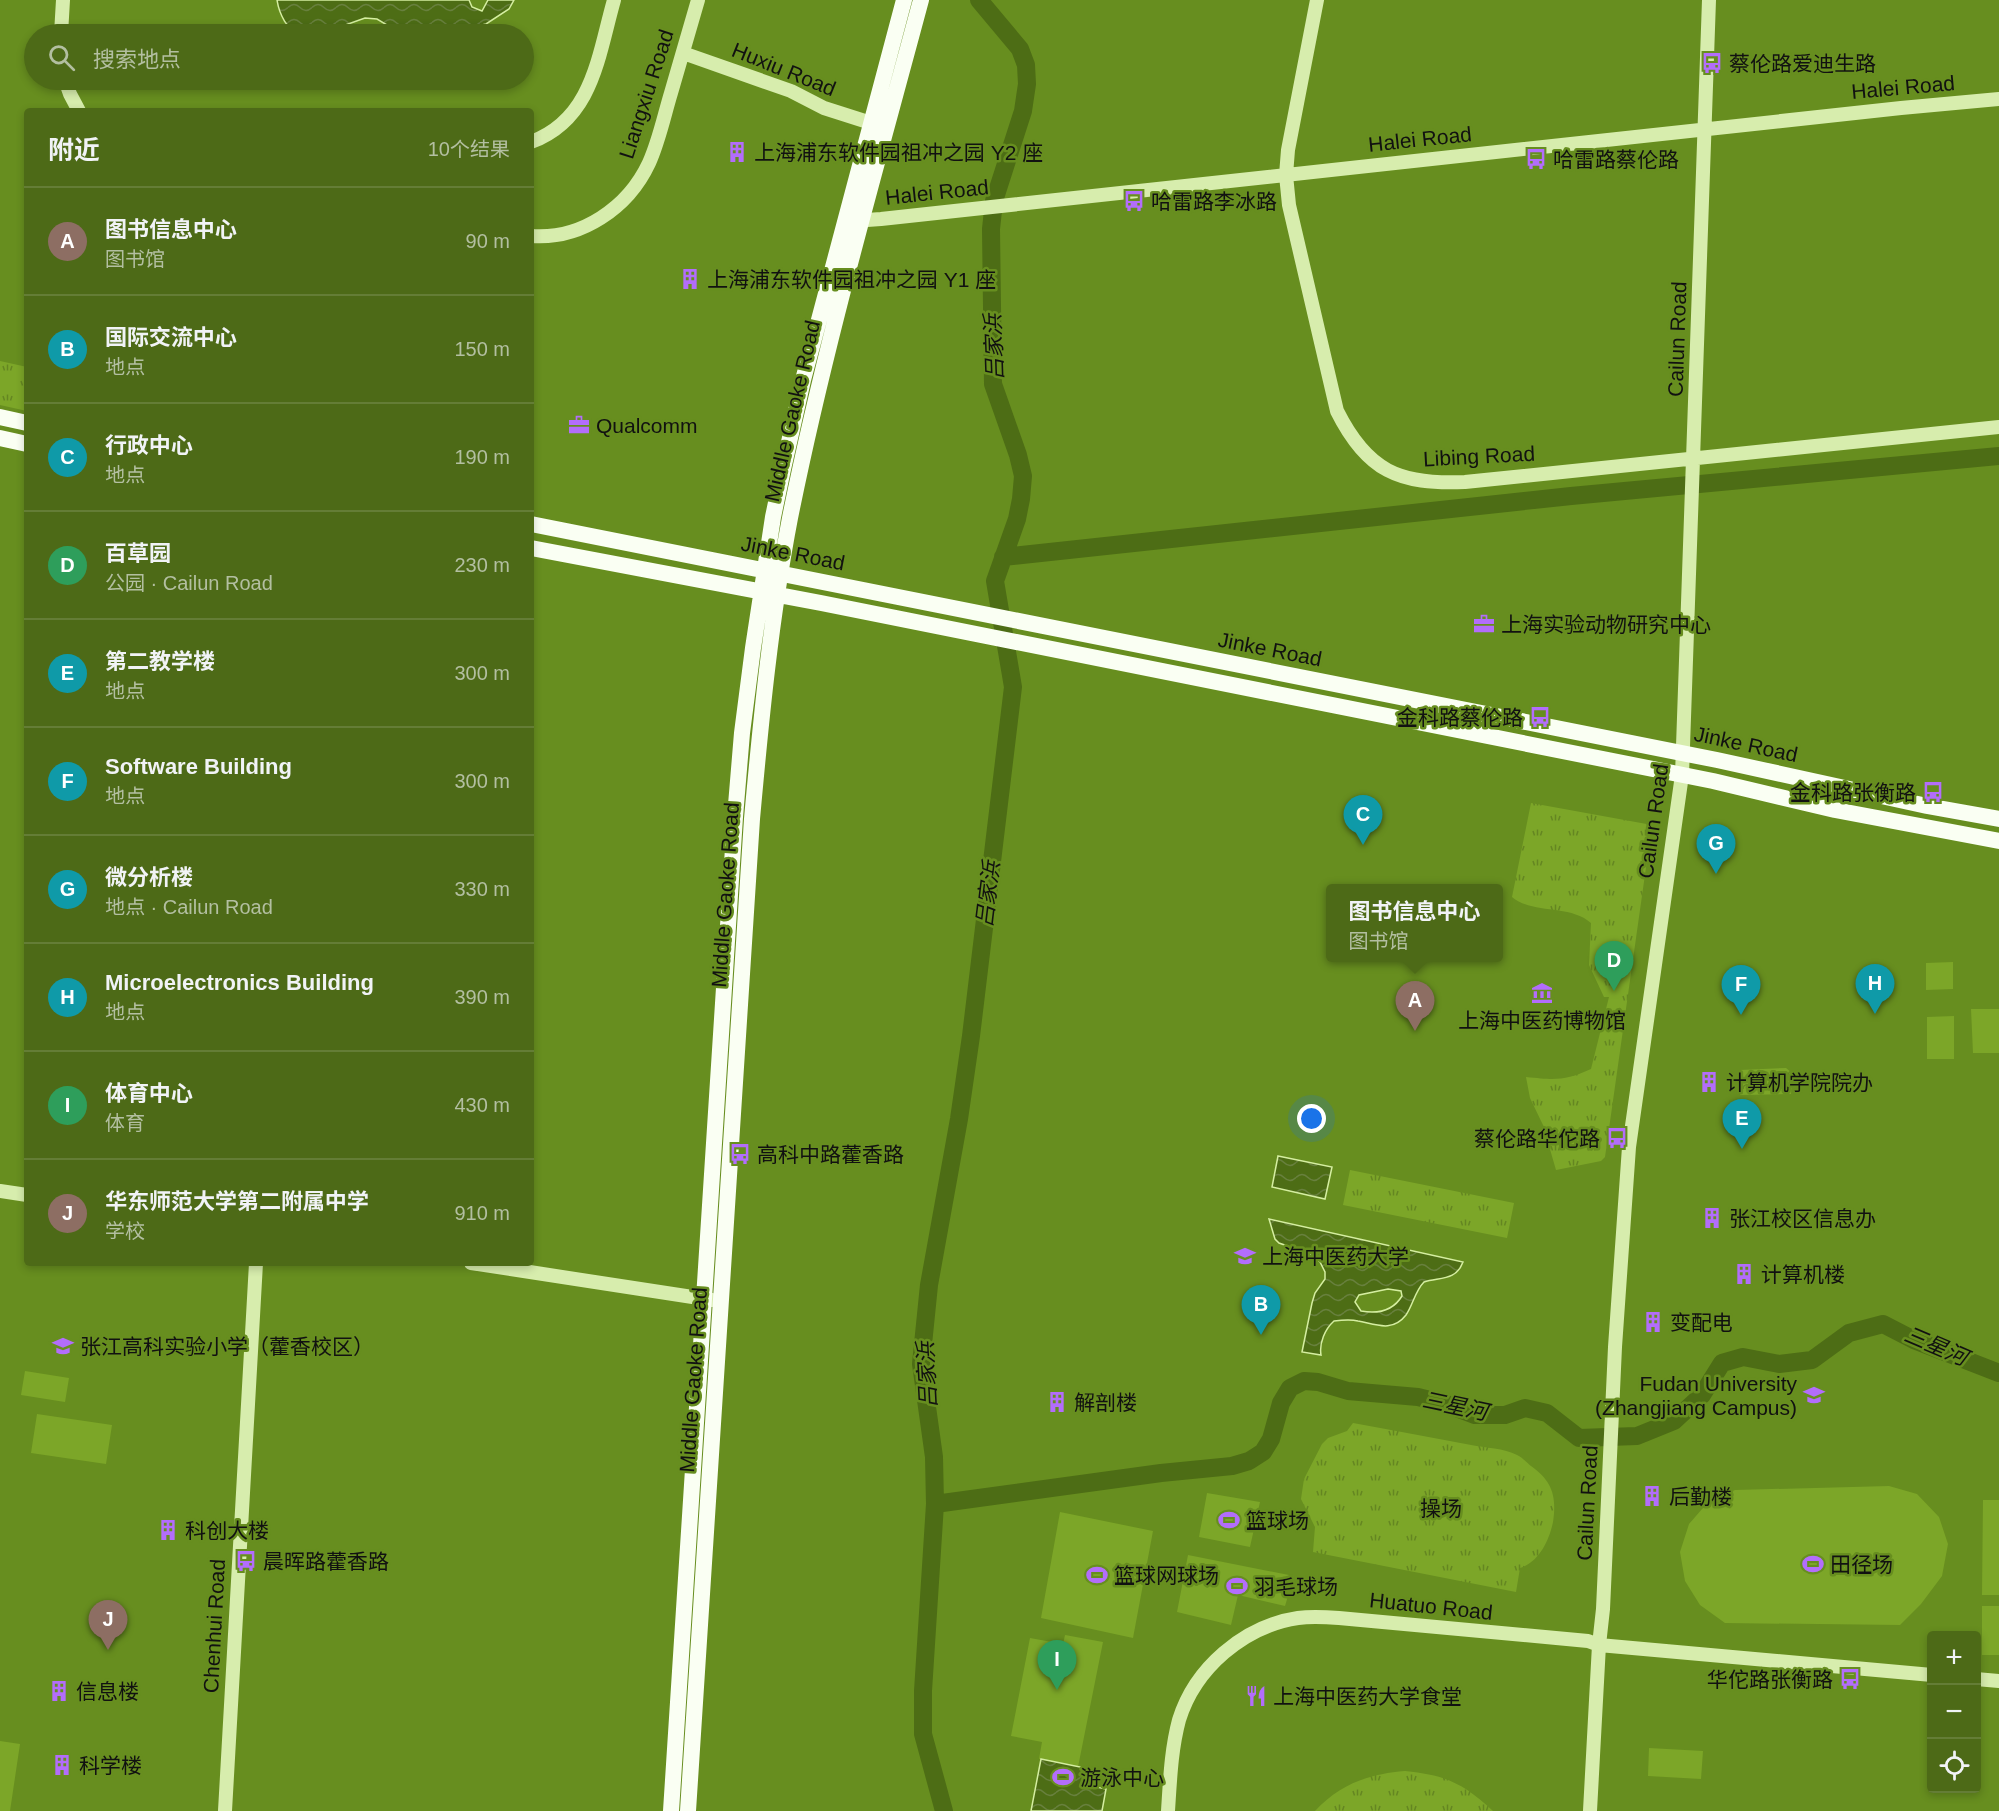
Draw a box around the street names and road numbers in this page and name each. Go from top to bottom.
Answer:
street label: Liangxiu Road [614,27,678,161]
street label: Huxiu Road [729,38,839,100]
street label: Halei Road [1850,71,1956,103]
street label: Halei Road [1367,122,1473,156]
street label: Halei Road [884,175,990,209]
street label: Cailun Road [1663,281,1691,397]
street label: Middle Gaoke Road [760,318,824,504]
street label: Libing Road [1422,442,1536,470]
street label: Jinke Road [739,532,847,574]
street label: Jinke Road [1216,628,1324,670]
street label: Jinke Road [1692,722,1800,766]
street label: Cailun Road [1634,762,1672,880]
street label: Middle Gaoke Road [707,802,743,988]
street label: Middle Gaoke Road [675,1287,711,1473]
street label: Cailun Road [1572,1445,1602,1561]
street label: Chenhui Road [199,1558,229,1694]
street label: Huatuo Road [1368,1588,1494,1624]

